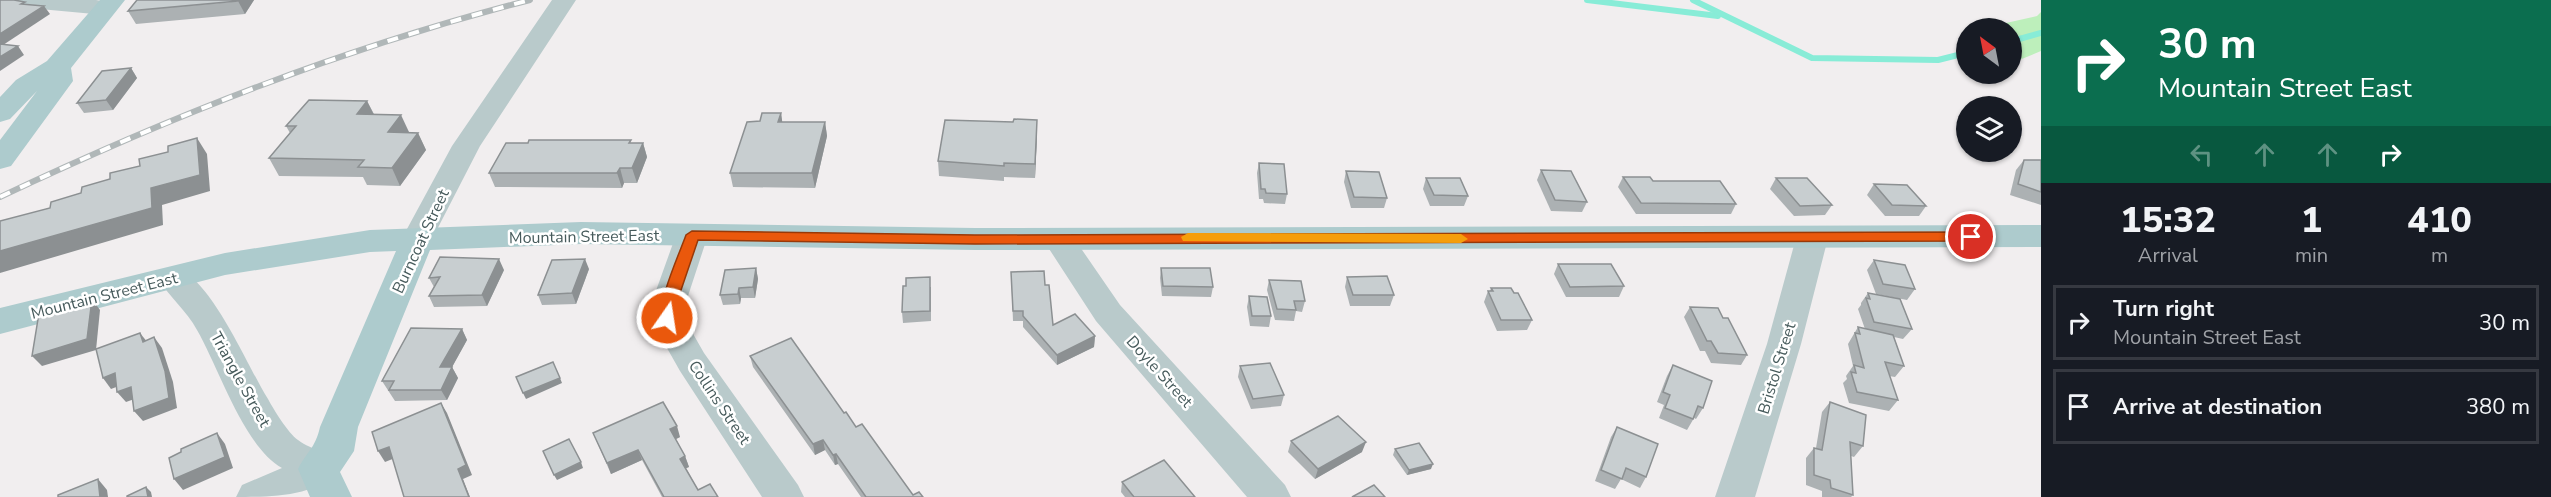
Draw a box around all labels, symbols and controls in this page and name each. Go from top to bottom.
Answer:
text: 30 m [2158,16,2257,73]
north arrow [1956,18,2022,84]
map controls [1956,18,2022,162]
icon: right [2059,24,2137,102]
text: Mountain Street East [2158,70,2412,107]
button: layers [1956,96,2022,162]
icon: left [2185,138,2218,171]
icon: ahead [2248,138,2281,171]
icon: ahead [2311,138,2344,171]
icon: right [2374,138,2407,171]
street label: Burncoat Street [387,185,455,297]
text: 15:32 [2120,196,2216,245]
text: 1 [2301,196,2322,245]
text: 410 [2407,196,2472,245]
pin [1945,211,1996,262]
icon: arrive [1954,220,1987,253]
street label: Mountain Street East [509,225,660,249]
text: Arrival [2138,242,2198,269]
text: min [2295,242,2328,269]
text: m [2431,242,2448,269]
street label: Mountain Street East [29,267,180,325]
position arrow [635,286,699,350]
text: Turn right [2113,294,2214,324]
icon: right [2062,306,2095,339]
text: 30 m [2479,308,2530,338]
street label: Bristol Street [1753,319,1801,417]
text: Mountain Street East [2113,324,2301,351]
street label: Triangle Street [205,328,276,431]
street label: Doyle Street [1121,331,1198,413]
street label: Collins Street [683,356,756,449]
icon: arrive [2062,390,2095,423]
text: Arrive at destination [2113,392,2322,422]
text: 380 m [2466,392,2530,422]

